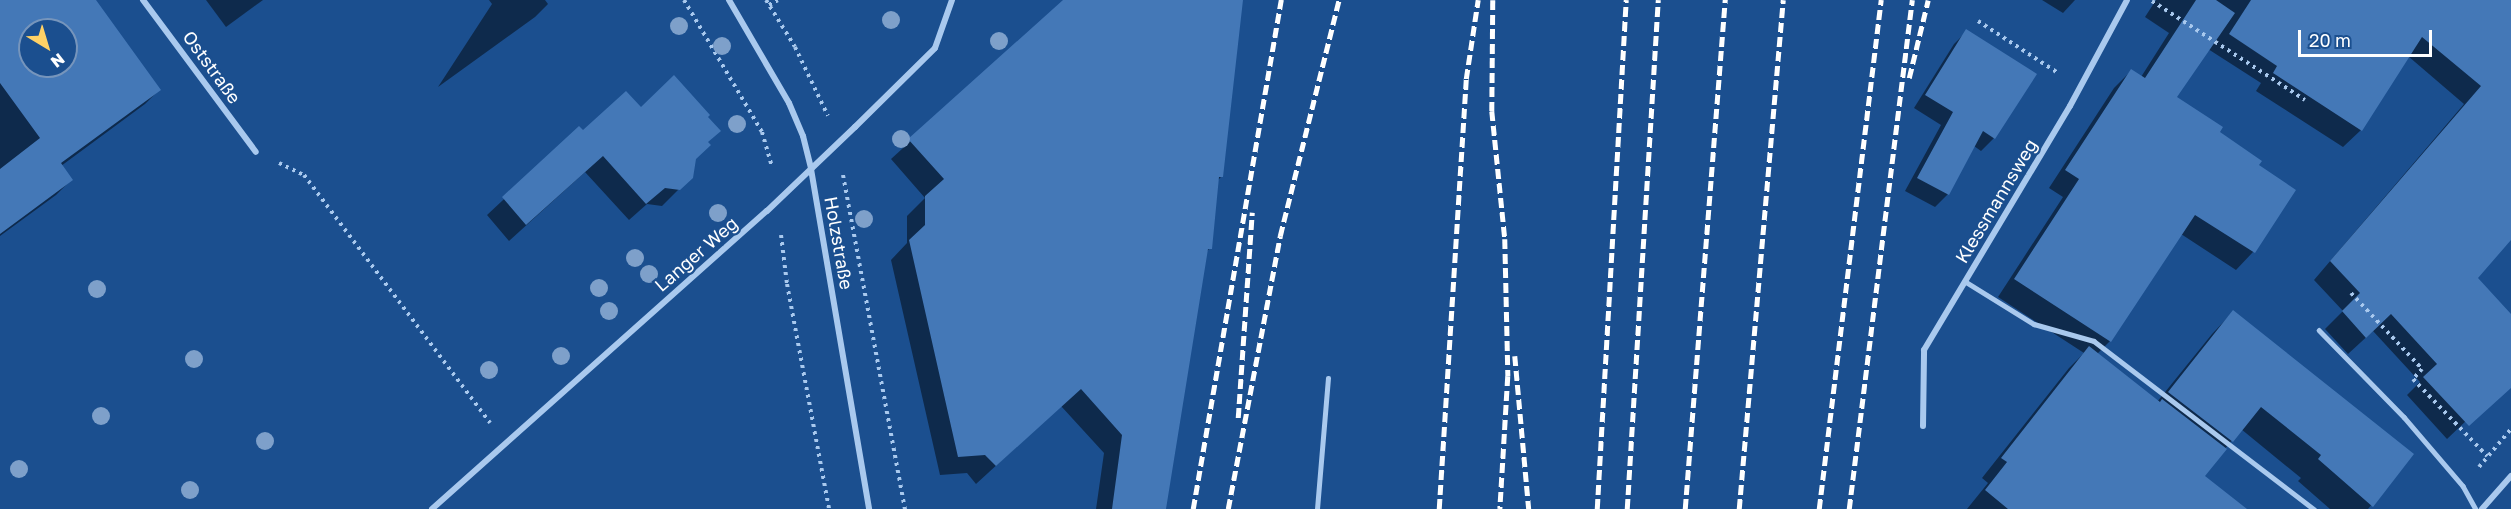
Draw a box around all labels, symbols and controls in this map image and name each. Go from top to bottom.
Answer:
north arrow [18,18,78,78]
scale bar [2301,18,2434,56]
street label: Oststraße [178,26,246,108]
text: 20 m [2309,29,2351,51]
text: N [47,49,69,72]
street label: Klessmannsweg [1950,135,2042,267]
street label: Holzstraße [820,195,858,291]
street label: Langer Weg [650,212,742,296]

